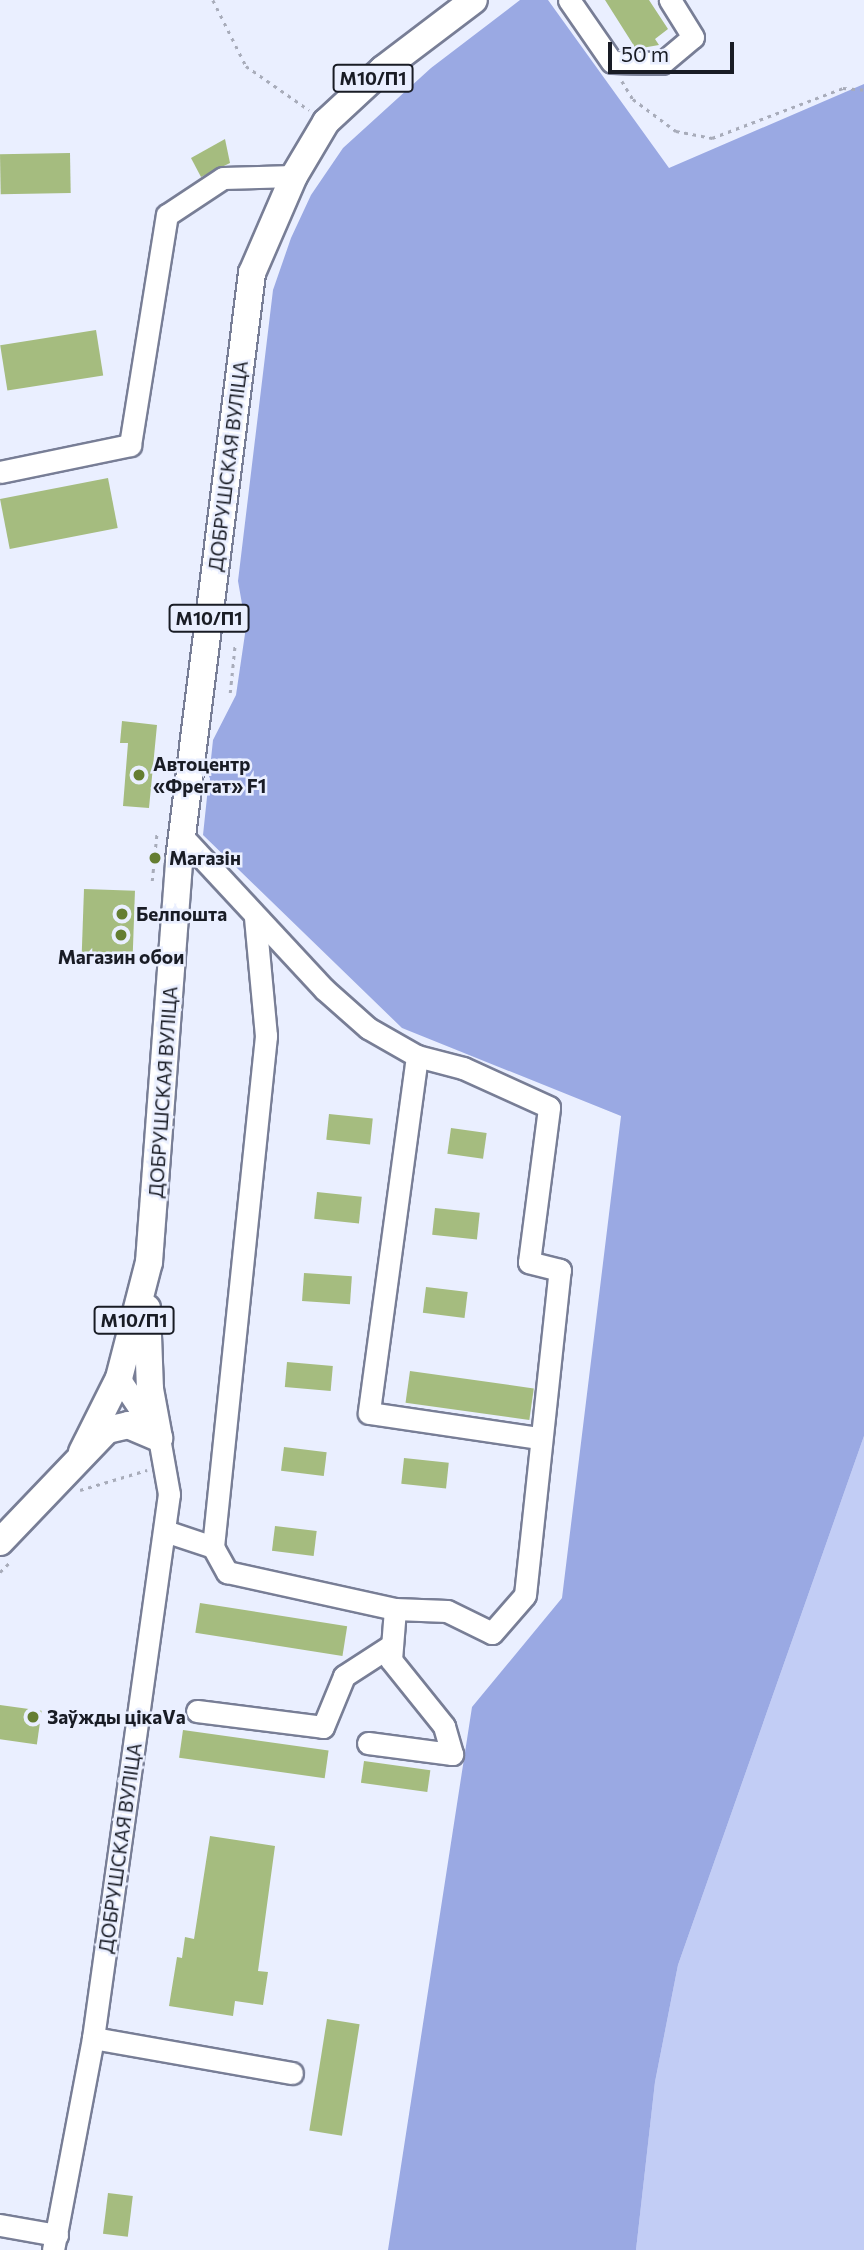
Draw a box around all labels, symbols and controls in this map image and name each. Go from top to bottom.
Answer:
scale bar [612,28,738,72]
text: 50 m [621,41,669,66]
road number: М10/П1 [331,64,415,92]
street label: ДОБРУШСКАЯ ВУЛІЦА [204,359,252,573]
road number: М10/П1 [167,604,251,632]
place label: Автоцентр «Фрегат» F1 [153,753,266,797]
marker: Автоцентр «Фрегат» F1 [131,767,147,783]
place label: Магазін [169,847,241,869]
marker: Магазін [147,850,163,866]
place label: Белпошта [136,903,227,925]
marker: Белпошта [114,906,130,922]
marker: Магазин обои [113,927,129,943]
place label: Магазин обои [58,946,184,968]
street label: ДОБРУШСКАЯ ВУЛІЦА [144,985,182,1199]
road number: М10/П1 [92,1306,176,1335]
place label: Заўжды цікаVа [47,1706,186,1728]
marker: Заўжды цікаVа [25,1709,41,1725]
street label: ДОБРУШСКАЯ ВУЛІЦА [94,1741,146,1955]

